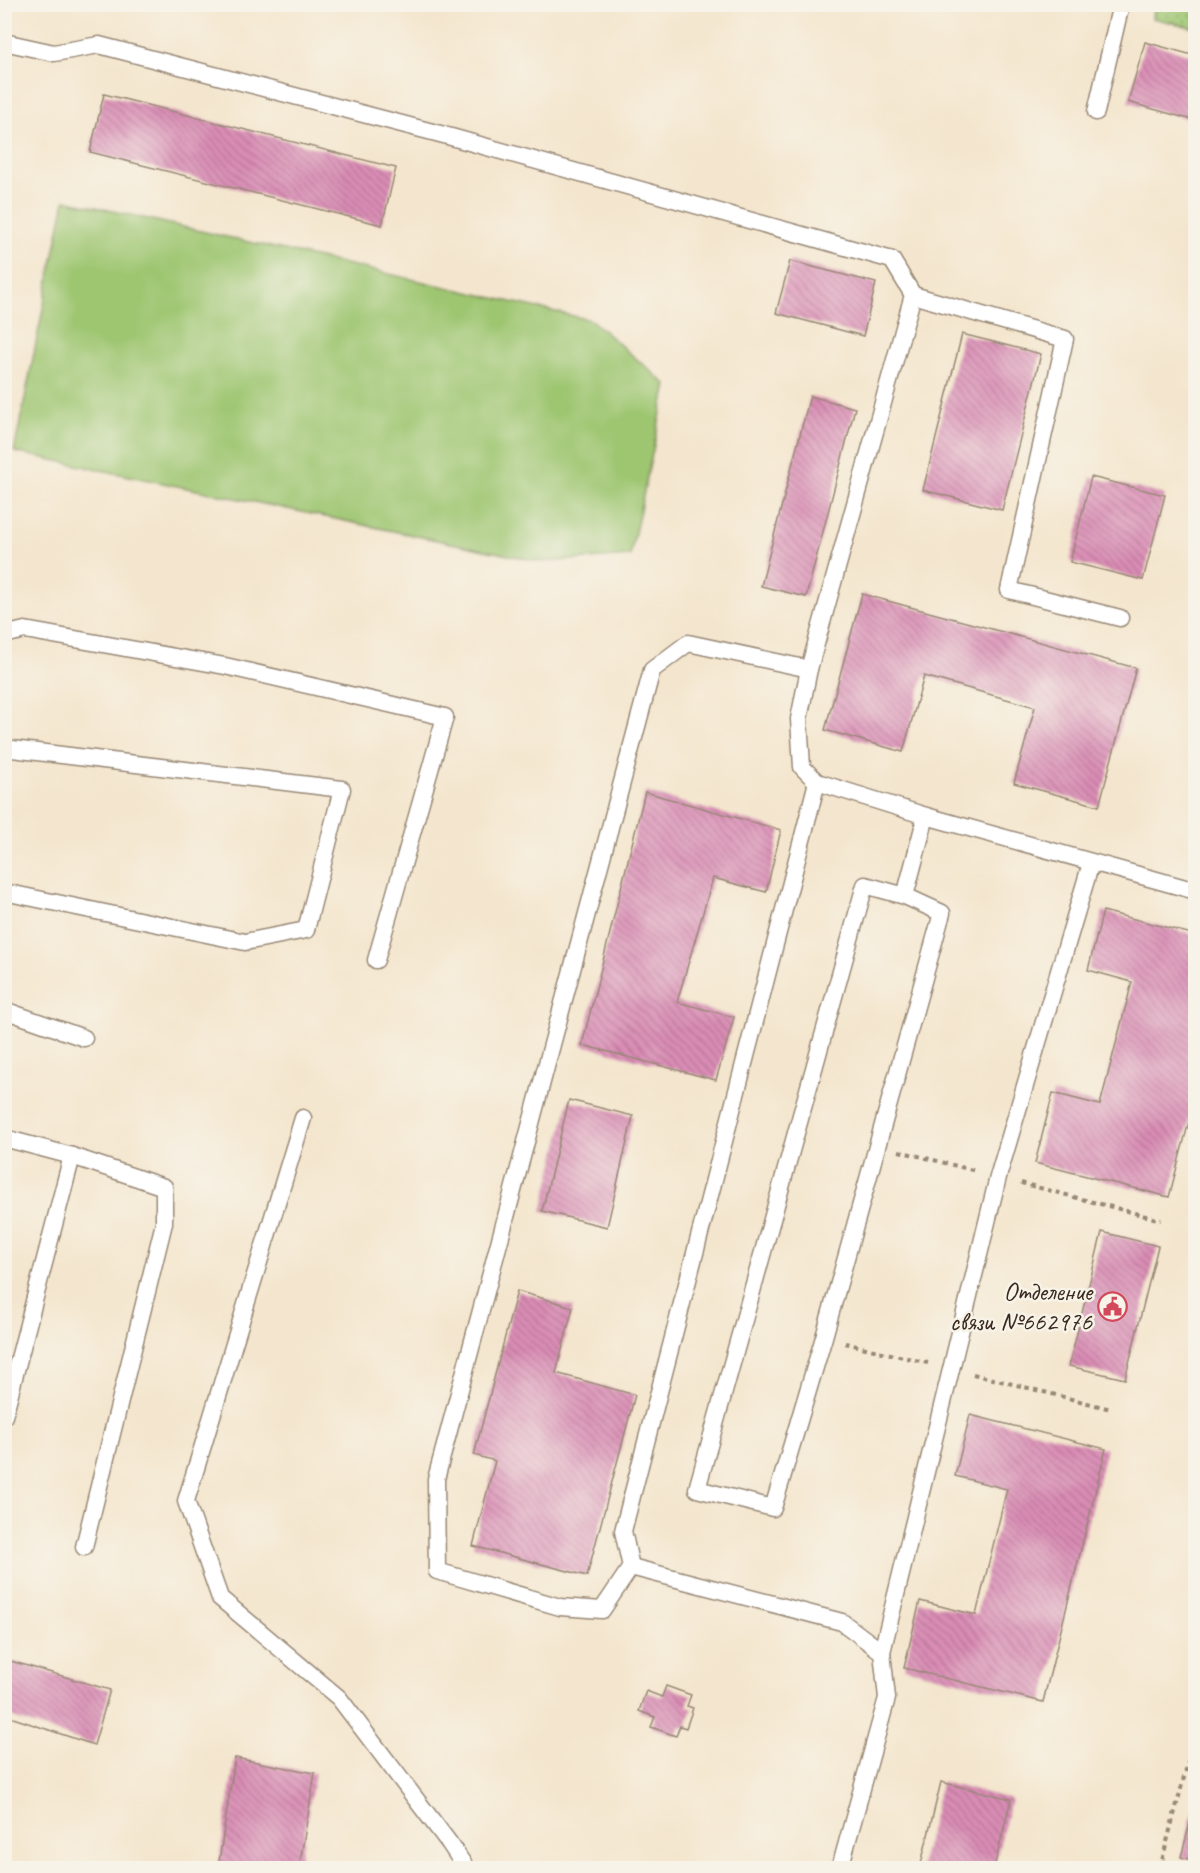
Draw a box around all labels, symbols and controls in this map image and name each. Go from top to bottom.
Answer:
place label: Отделение связи №662976 [950,1275,1095,1338]
public building icon: Отделение связи №662976 [1097,1290,1129,1322]

